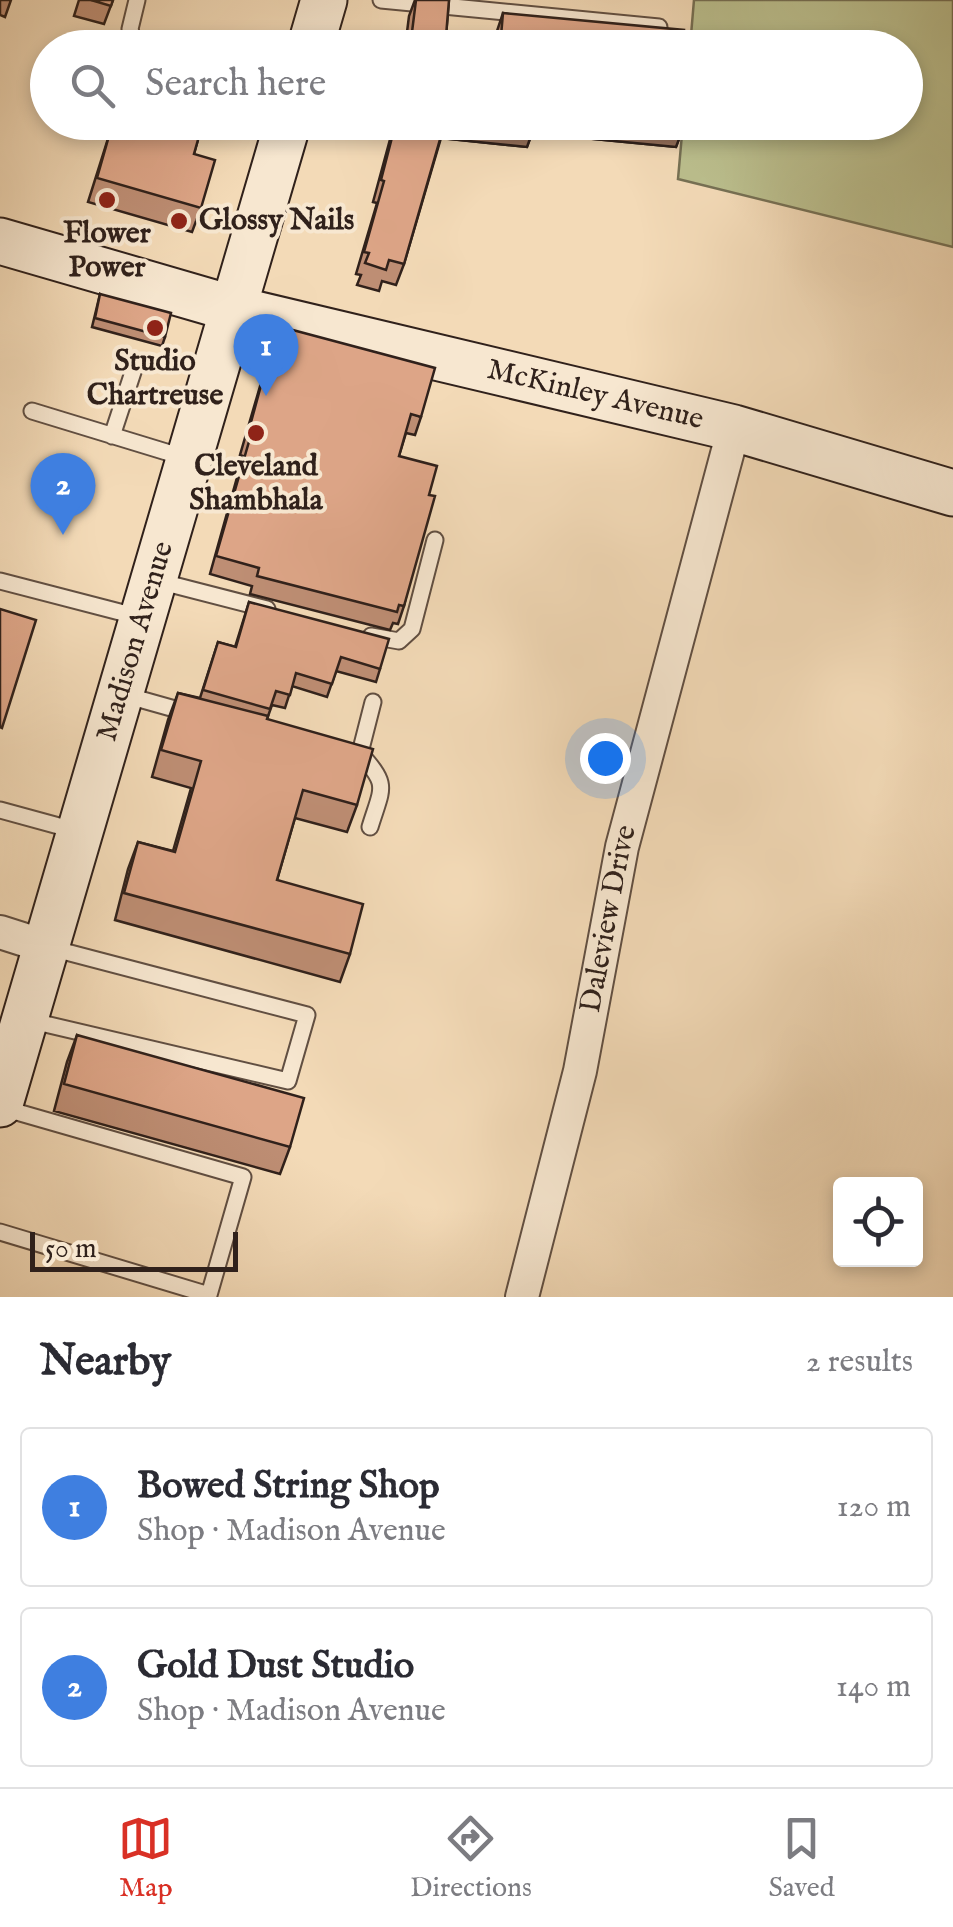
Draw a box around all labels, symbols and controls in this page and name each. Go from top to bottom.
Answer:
search box [30,30,923,140]
icon: search [65,58,120,113]
text: Search here [145,61,326,109]
marker: Flower Power [96,189,118,211]
place label: Glossy Nails [199,202,354,240]
marker: Glossy Nails [168,210,190,232]
place label: Flower Power [63,215,152,287]
pin: 1 [234,314,298,396]
marker: Studio Chartreuse [144,317,166,339]
place label: Studio Chartreuse [87,343,223,415]
street label: McKinley Avenue [483,351,707,439]
marker: Cleveland Shambhala [245,422,267,444]
place label: Cleveland Shambhala [189,448,324,520]
pin: 2 [30,452,96,535]
street label: Madison Avenue [88,537,183,746]
your location [580,733,631,784]
street label: Daleview Drive [572,821,646,1016]
map controls [833,1177,923,1267]
button: locate [833,1177,923,1267]
scale bar [30,1227,238,1272]
text: 50 m [45,1232,97,1267]
text: Nearby [40,1336,171,1389]
text: 2 results [806,1342,913,1383]
text: Bowed String Shop [137,1463,439,1511]
text: 1 [69,1487,80,1528]
text: 120 m [837,1487,911,1528]
text: Shop · Madison Avenue [137,1511,446,1552]
text: Gold Dust Studio [137,1643,414,1691]
text: 2 [67,1667,82,1708]
text: 140 m [836,1667,911,1708]
text: Shop · Madison Avenue [137,1691,446,1732]
tab: Map [118,1811,173,1906]
tab: Directions [410,1811,532,1906]
tab: Saved [768,1811,835,1906]

